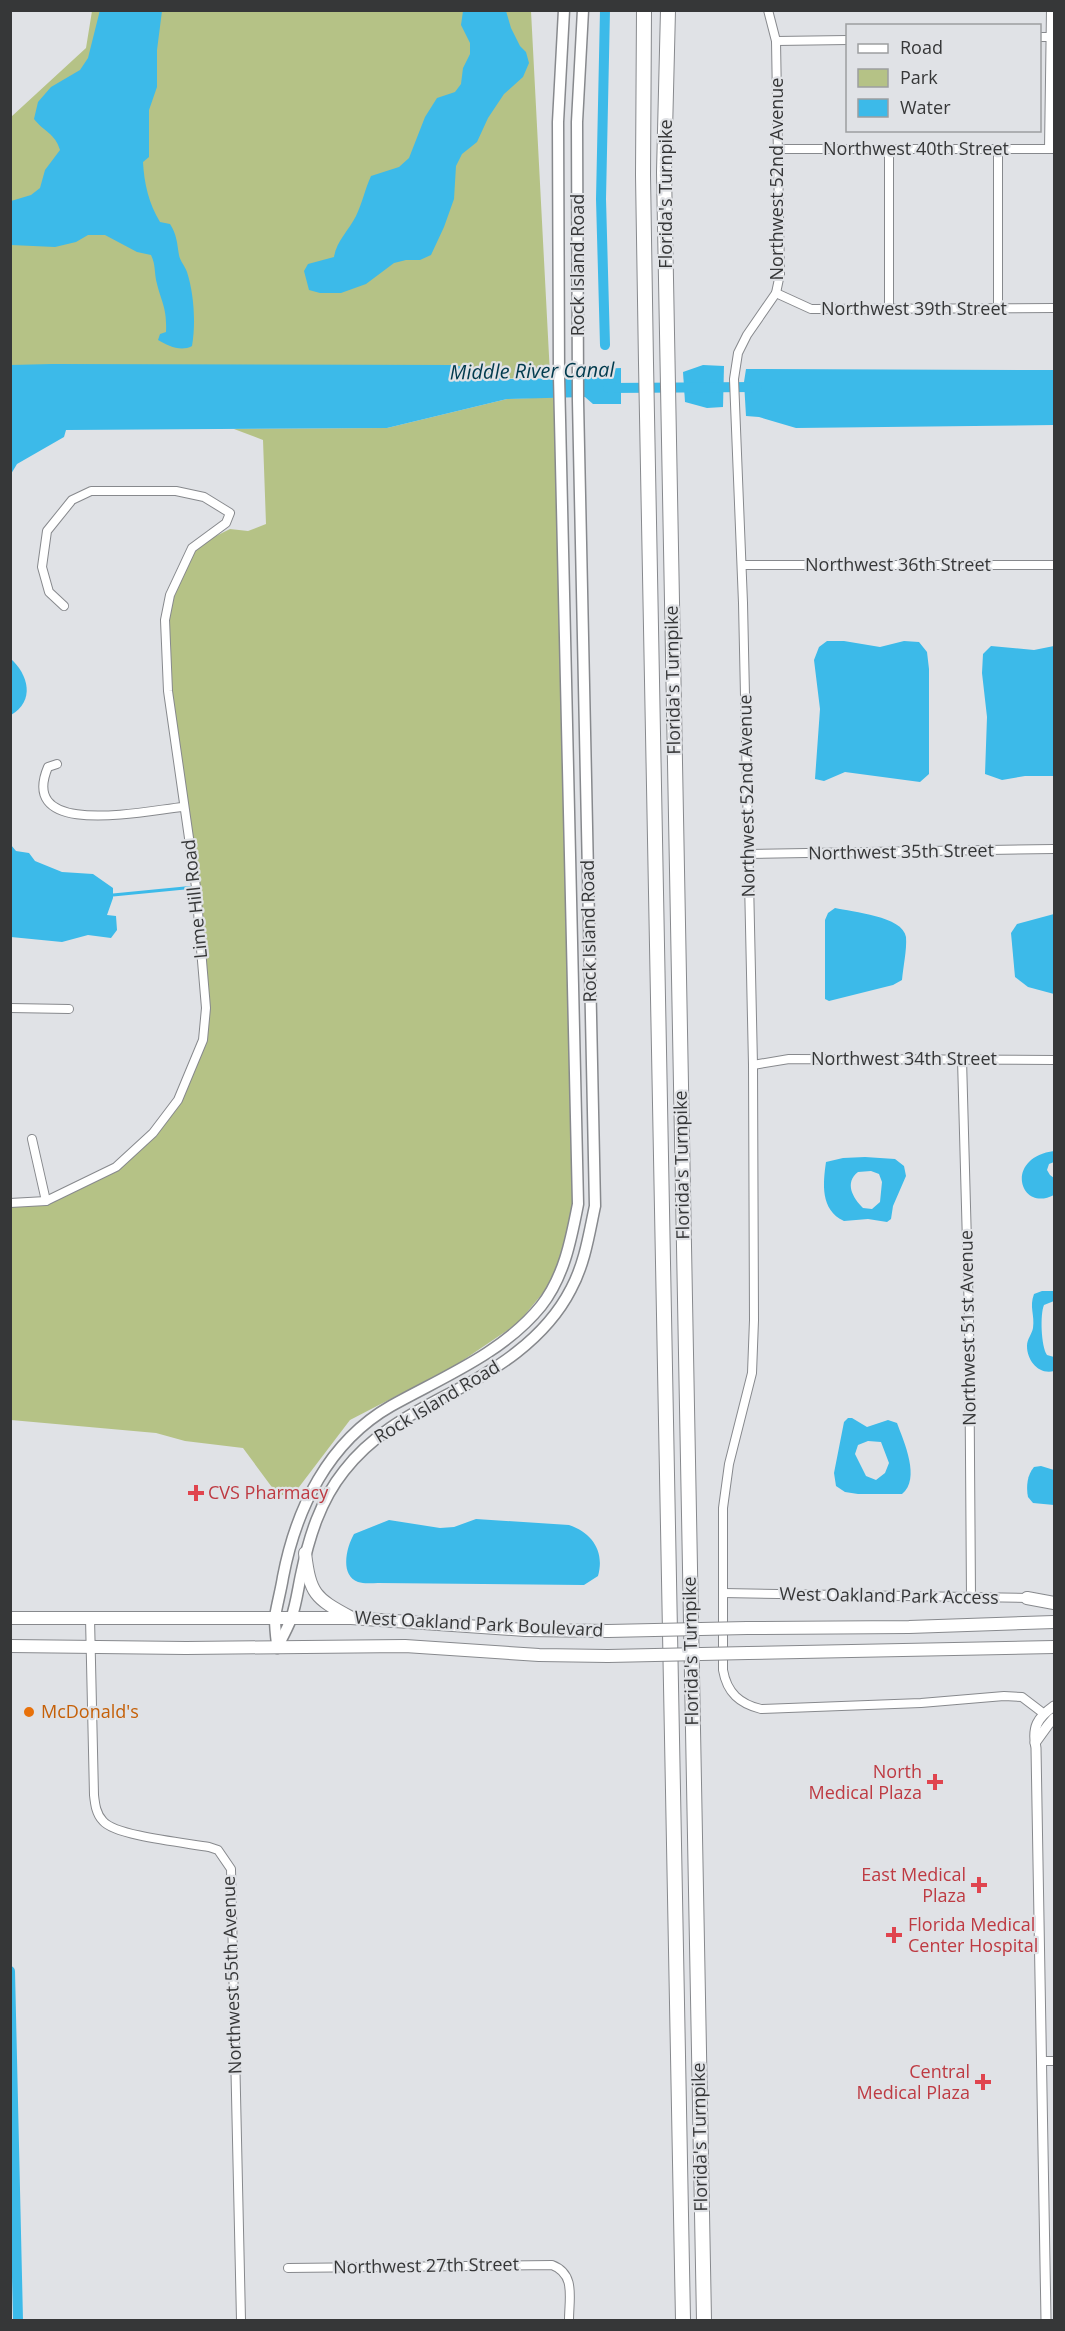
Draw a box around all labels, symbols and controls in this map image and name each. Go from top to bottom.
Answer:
legend [846,24,1041,132]
text: Road [900,35,943,59]
text: Park [900,65,938,89]
street label: Northwest 52nd Avenue [764,78,788,280]
text: Water [900,95,951,119]
street label: Florida's Turnpike [653,119,677,269]
street label: Northwest 40th Street [823,136,1009,160]
street label: Rock Island Road [565,194,589,336]
street label: Northwest 39th Street [821,296,1007,320]
water label: Middle River Canal [449,356,616,385]
street label: Northwest 36th Street [805,552,991,576]
street label: Florida's Turnpike [659,605,685,755]
street label: Northwest 52nd Avenue [732,694,760,898]
street label: Northwest 35th Street [808,837,994,865]
street label: Lime Hill Road [176,838,212,960]
street label: Rock Island Road [575,860,601,1002]
street label: Northwest 34th Street [811,1046,997,1070]
street label: Florida's Turnpike [668,1090,694,1240]
street label: Northwest 51st Avenue [953,1230,981,1426]
street label: Rock Island Road [369,1354,504,1448]
place label: CVS Pharmacy [208,1480,329,1504]
marker: CVS Pharmacy [189,1486,203,1500]
street label: Florida's Turnpike [677,1576,703,1726]
street label: West Oakland Park Access [779,1581,999,1609]
street label: West Oakland Park Boulevard [354,1605,604,1641]
place label: McDonald's [41,1699,139,1723]
marker: McDonald's [22,1705,36,1719]
place label: North Medical Plaza [808,1759,922,1804]
marker: North Medical Plaza [926,1773,944,1791]
place label: East Medical Plaza [861,1862,966,1907]
street label: Northwest 55th Avenue [216,1876,246,2075]
marker: East Medical Plaza [970,1876,988,1894]
place label: Florida Medical Center Hospital [908,1912,1038,1957]
marker: Florida Medical Center Hospital [885,1926,903,1944]
place label: Central Medical Plaza [856,2059,970,2104]
street label: Florida's Turnpike [686,2062,712,2212]
marker: Central Medical Plaza [974,2073,992,2091]
street label: Northwest 27th Street [333,2251,519,2279]

